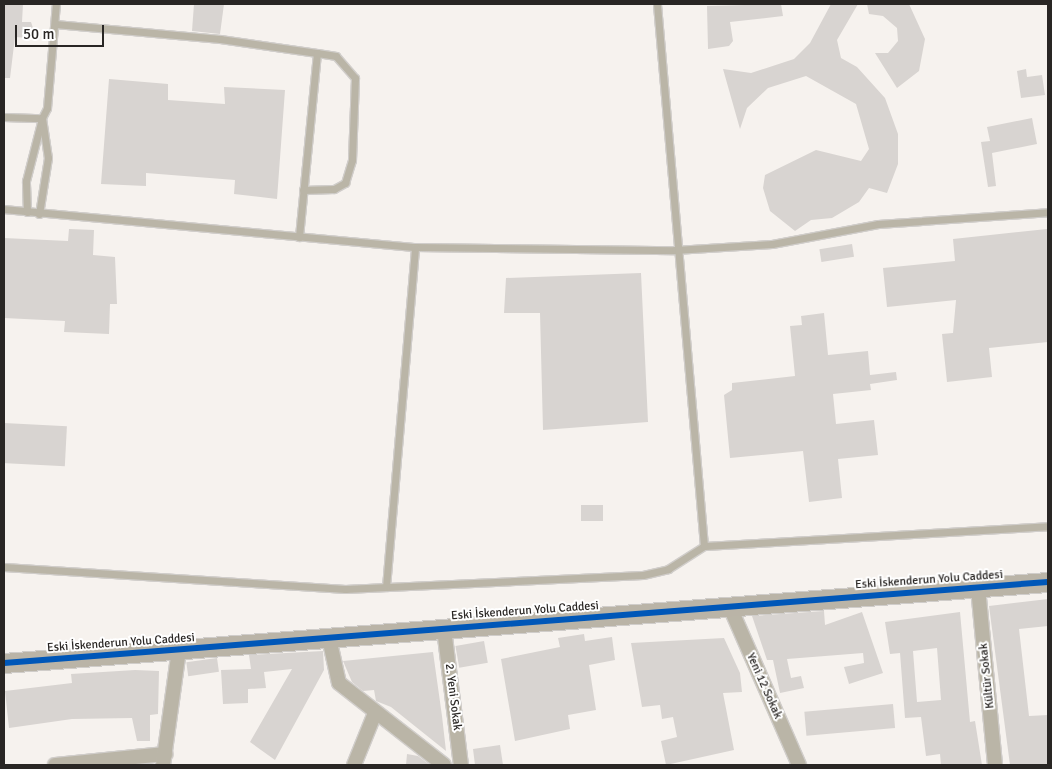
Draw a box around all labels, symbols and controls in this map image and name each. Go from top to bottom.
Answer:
scale bar [18,15,106,47]
text: 50 m [23,25,54,43]
street label: Eski İskenderun Yolu Caddesi [855,568,1003,592]
street label: Eski İskenderun Yolu Caddesi [451,599,599,623]
street label: Eski İskenderun Yolu Caddesi [47,631,195,655]
street label: Kültür Sokak [976,643,998,709]
street label: Yeni 12 Sokak [743,651,785,721]
street label: 2. Yeni Sokak [442,663,464,731]

